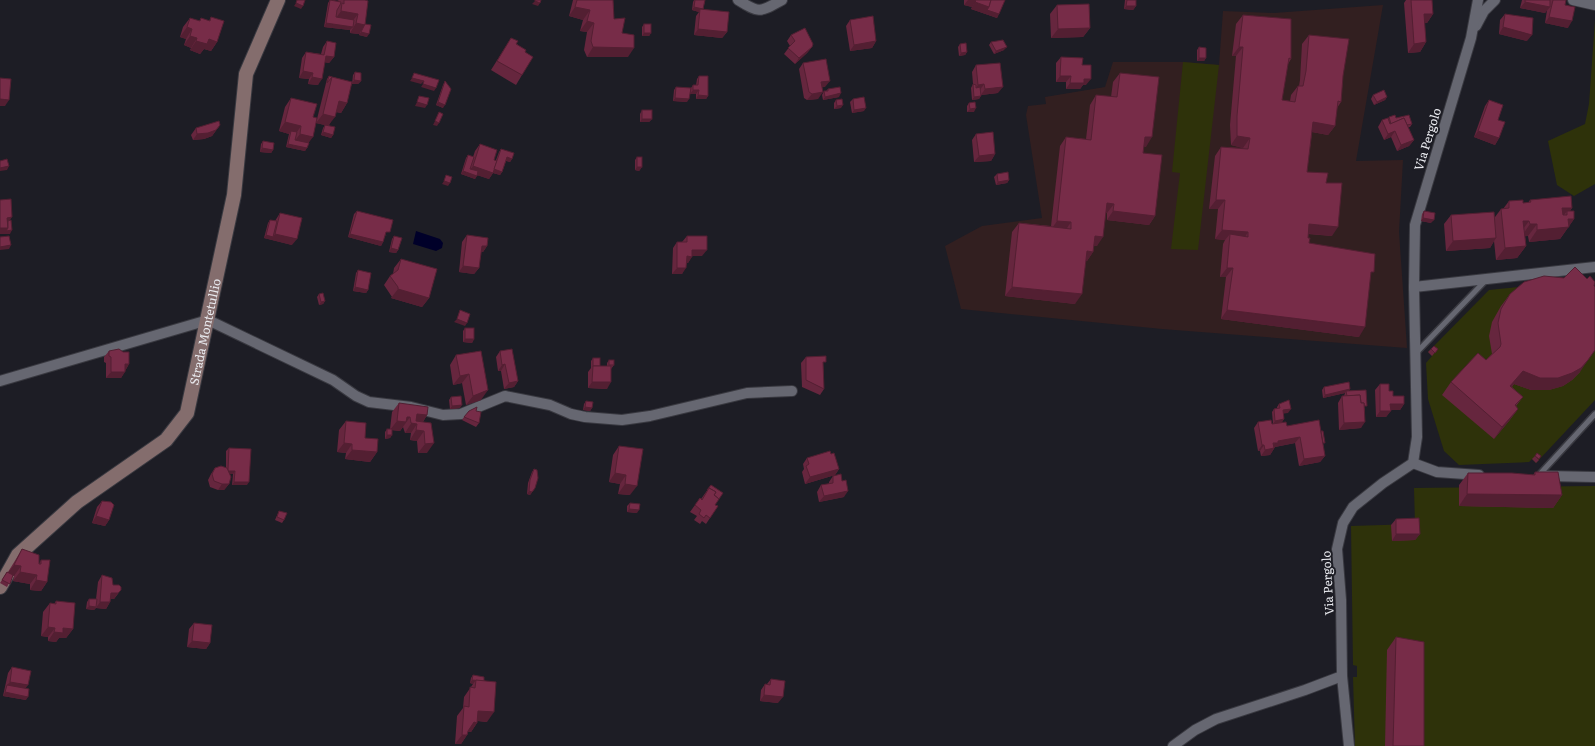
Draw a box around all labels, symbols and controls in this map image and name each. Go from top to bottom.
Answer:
street label: Via Pergolo [1409,105,1445,173]
street label: Strada Montetullio [184,277,225,387]
street label: Via Pergolo [1316,550,1338,616]

